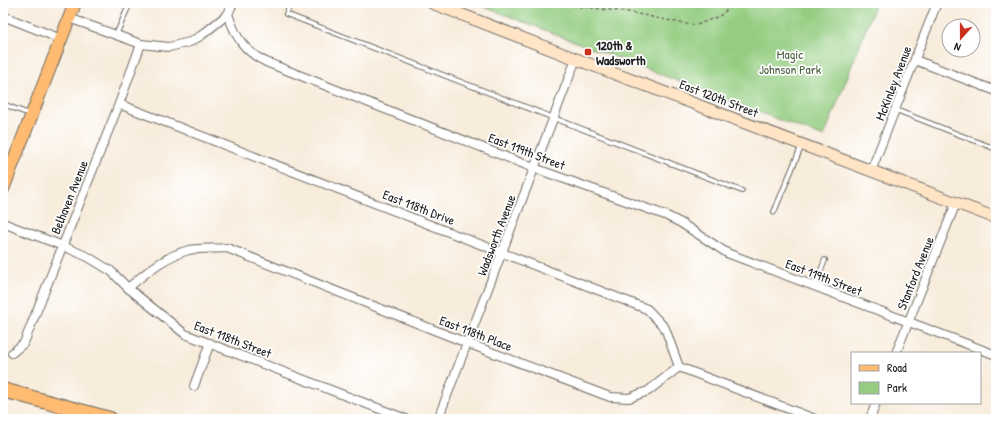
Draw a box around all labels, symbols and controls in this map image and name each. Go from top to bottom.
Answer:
north arrow [941,18,981,58]
place label: 120th & Wadsworth [596,36,646,69]
text: N [952,40,963,55]
street label: McKinley Avenue [871,43,915,123]
park label: Magic Johnson Park [759,45,822,78]
marker: 120th & Wadsworth [583,47,593,57]
street label: East 120th Street [677,75,762,121]
street label: East 119th Street [486,128,568,174]
street label: Belhaven Avenue [46,157,92,237]
street label: East 118th Drive [380,185,458,229]
street label: Wadsworth Avenue [472,192,520,278]
street label: Stanford Avenue [892,234,938,312]
street label: East 119th Street [783,254,865,300]
street label: East 118th Place [437,311,515,355]
street label: East 118th Street [192,316,275,362]
legend [851,352,981,404]
text: Road [887,359,907,376]
text: Park [887,379,907,396]

